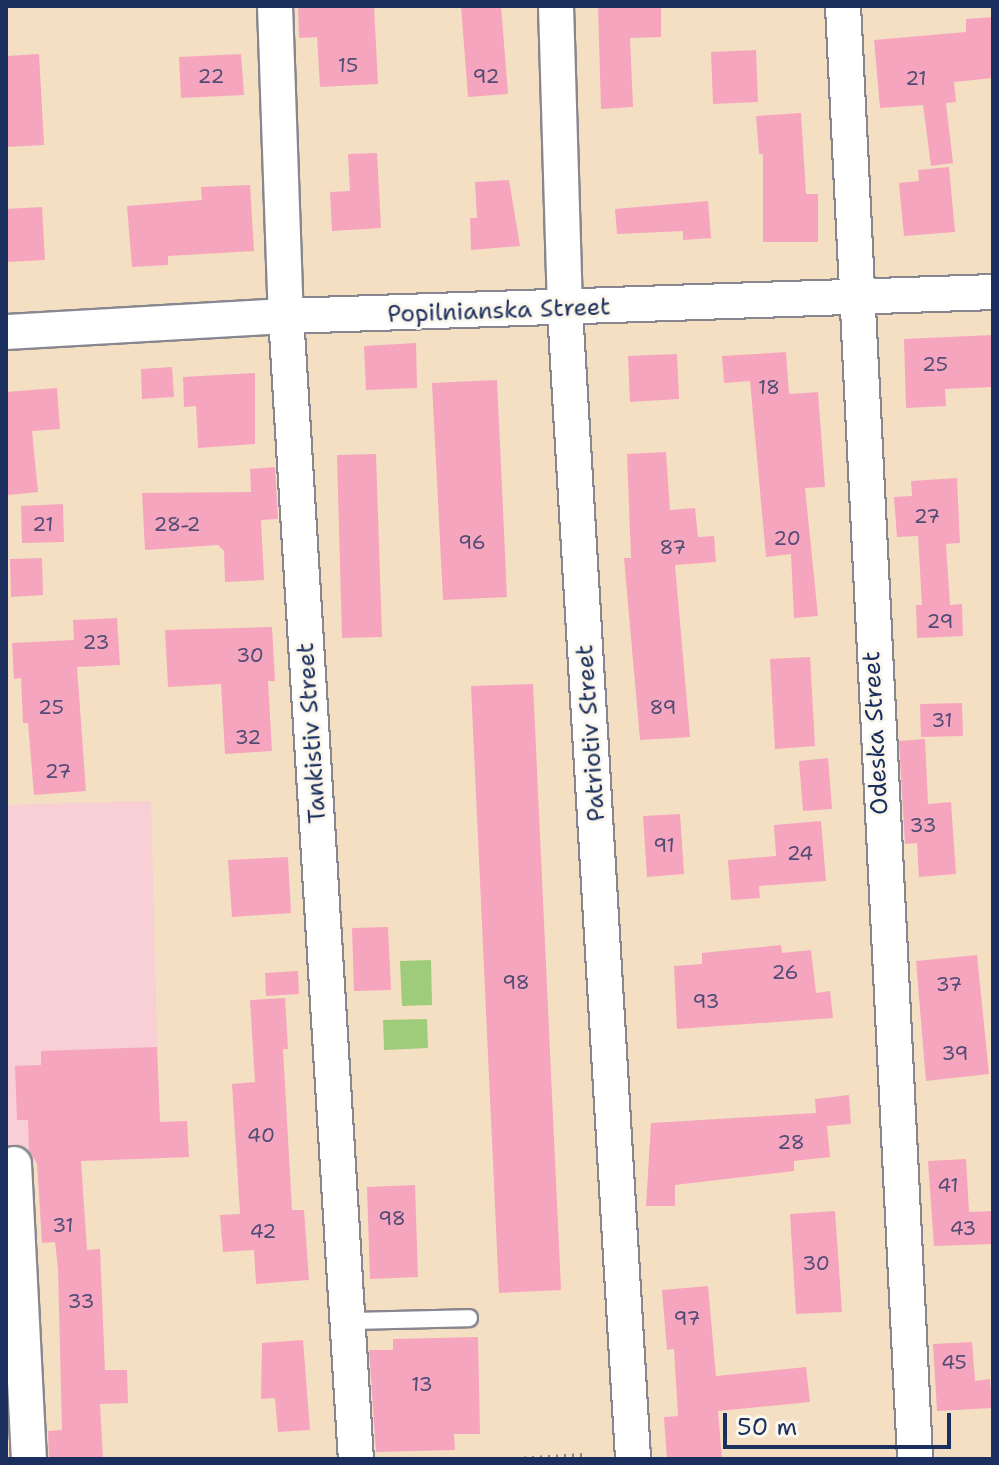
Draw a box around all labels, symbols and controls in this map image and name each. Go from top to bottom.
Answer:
house number: 15 [338,53,358,77]
house number: 22 [198,64,224,88]
house number: 92 [473,64,499,88]
house number: 21 [905,66,927,90]
street label: Popilnianska Street [387,293,611,329]
house number: 25 [922,352,948,376]
house number: 18 [758,375,780,399]
house number: 27 [914,504,940,528]
house number: 21 [32,512,54,536]
house number: 28-2 [154,512,200,536]
house number: 20 [773,526,801,550]
house number: 96 [458,530,486,554]
house number: 87 [660,535,686,559]
house number: 29 [927,609,953,633]
house number: 23 [83,630,109,654]
street label: Tankistiv Street [291,642,333,824]
house number: 30 [236,643,264,667]
street label: Patriotiv Street [570,644,612,822]
street label: Odeska Street [857,650,895,816]
house number: 25 [38,695,64,719]
house number: 89 [650,695,676,719]
house number: 31 [931,708,953,732]
house number: 32 [235,725,261,749]
house number: 27 [45,759,71,783]
house number: 33 [910,813,936,837]
house number: 91 [653,833,675,857]
house number: 24 [787,841,813,865]
house number: 26 [771,960,799,984]
house number: 98 [502,970,530,994]
house number: 37 [936,972,962,996]
house number: 93 [692,989,720,1013]
house number: 39 [942,1041,968,1065]
house number: 40 [247,1123,275,1147]
house number: 28 [777,1130,805,1154]
house number: 41 [937,1173,959,1197]
house number: 98 [378,1206,406,1230]
house number: 31 [52,1213,74,1237]
house number: 43 [950,1216,976,1240]
house number: 42 [250,1219,276,1243]
house number: 30 [802,1251,830,1275]
house number: 33 [68,1289,94,1313]
house number: 97 [674,1306,700,1330]
house number: 45 [941,1350,967,1374]
house number: 13 [411,1372,433,1396]
scale bar [727,1397,955,1447]
text: 50 m [737,1411,797,1443]

